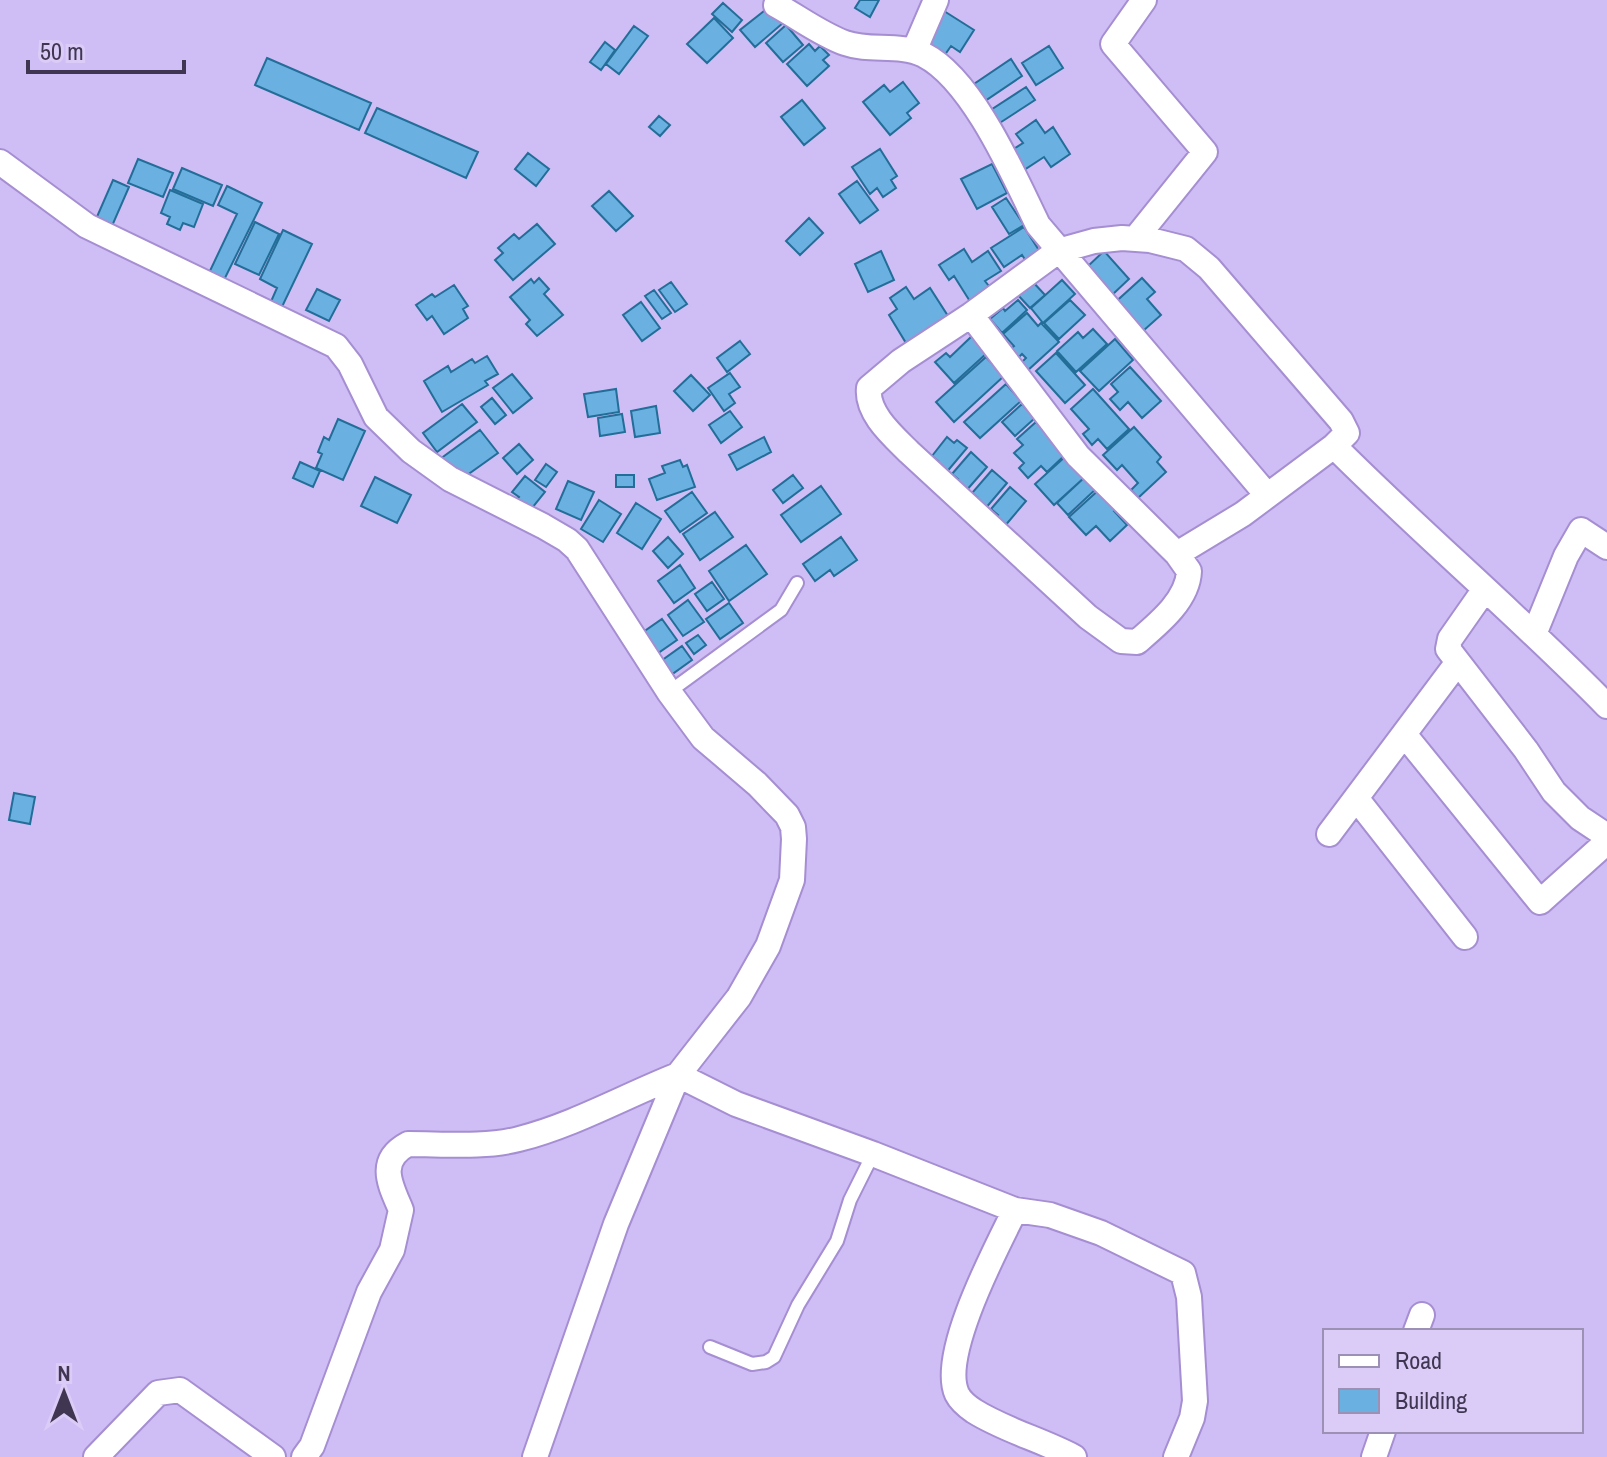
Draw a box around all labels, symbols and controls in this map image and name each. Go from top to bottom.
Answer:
scale bar [28,24,184,74]
text: 50 m [40,35,84,67]
legend [1323,1329,1583,1433]
text: Road [1395,1344,1442,1376]
north arrow [24,1353,104,1433]
text: N [57,1358,71,1388]
text: Building [1395,1384,1467,1416]

